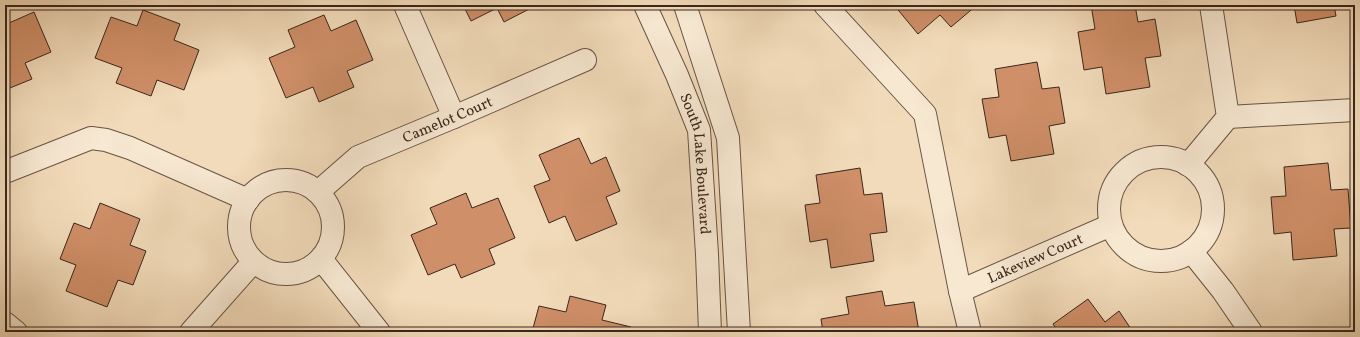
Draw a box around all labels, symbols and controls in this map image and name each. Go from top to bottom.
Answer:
street label: South Lake Boulevard [673,91,715,235]
street label: Camelot Court [400,92,496,149]
street label: Lakeview Court [985,229,1087,290]

